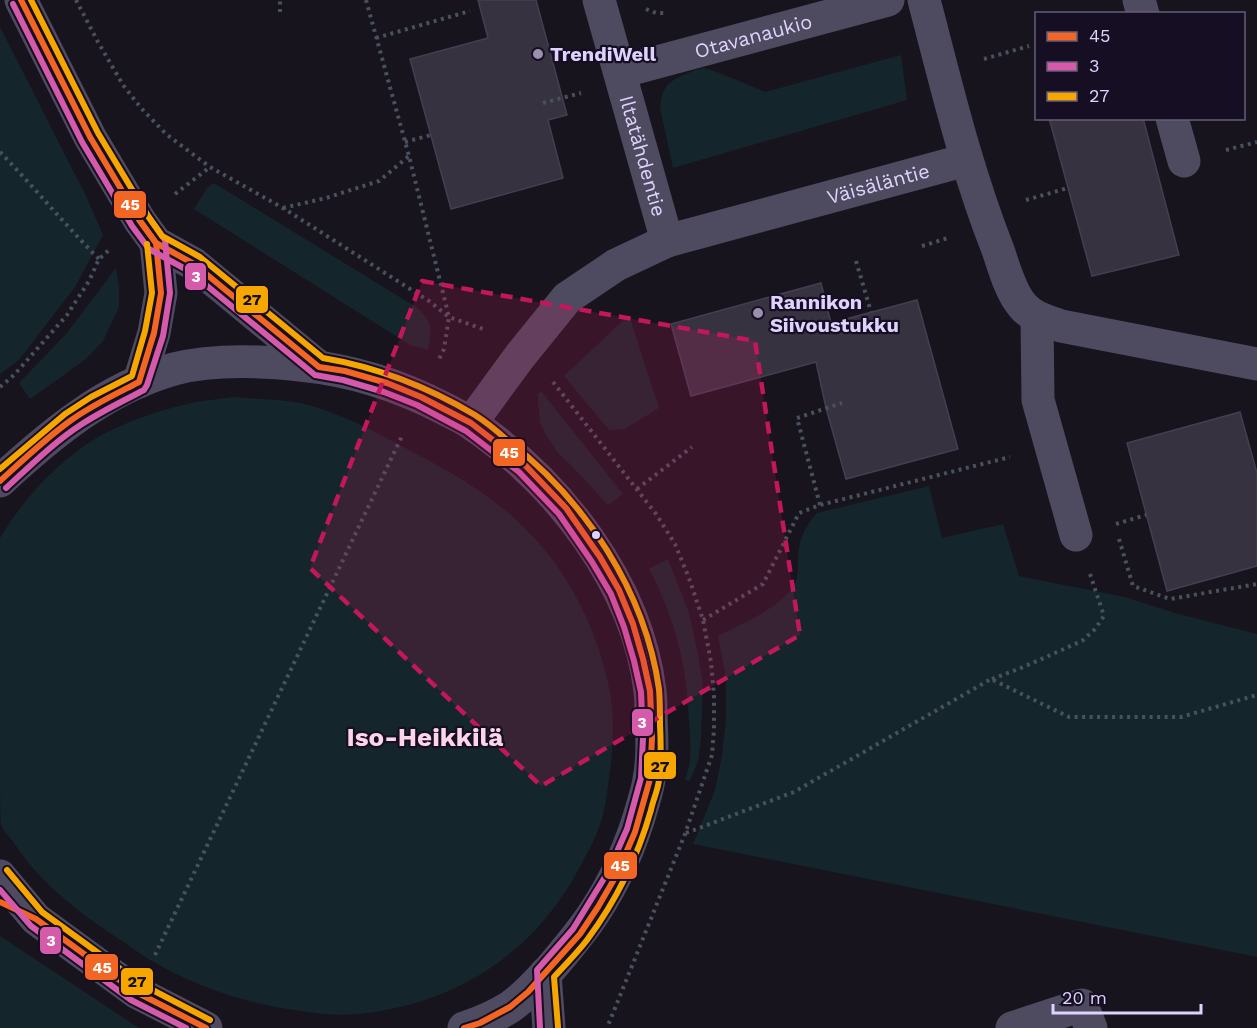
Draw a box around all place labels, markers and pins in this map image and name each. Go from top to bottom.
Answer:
place label: TrendiWell [550,42,657,66]
marker: TrendiWell [531,47,545,61]
place label: Rannikon Siivoustukku [770,290,899,337]
marker: Rannikon Siivoustukku [751,306,765,320]
unlabelled marker [590,529,602,541]

